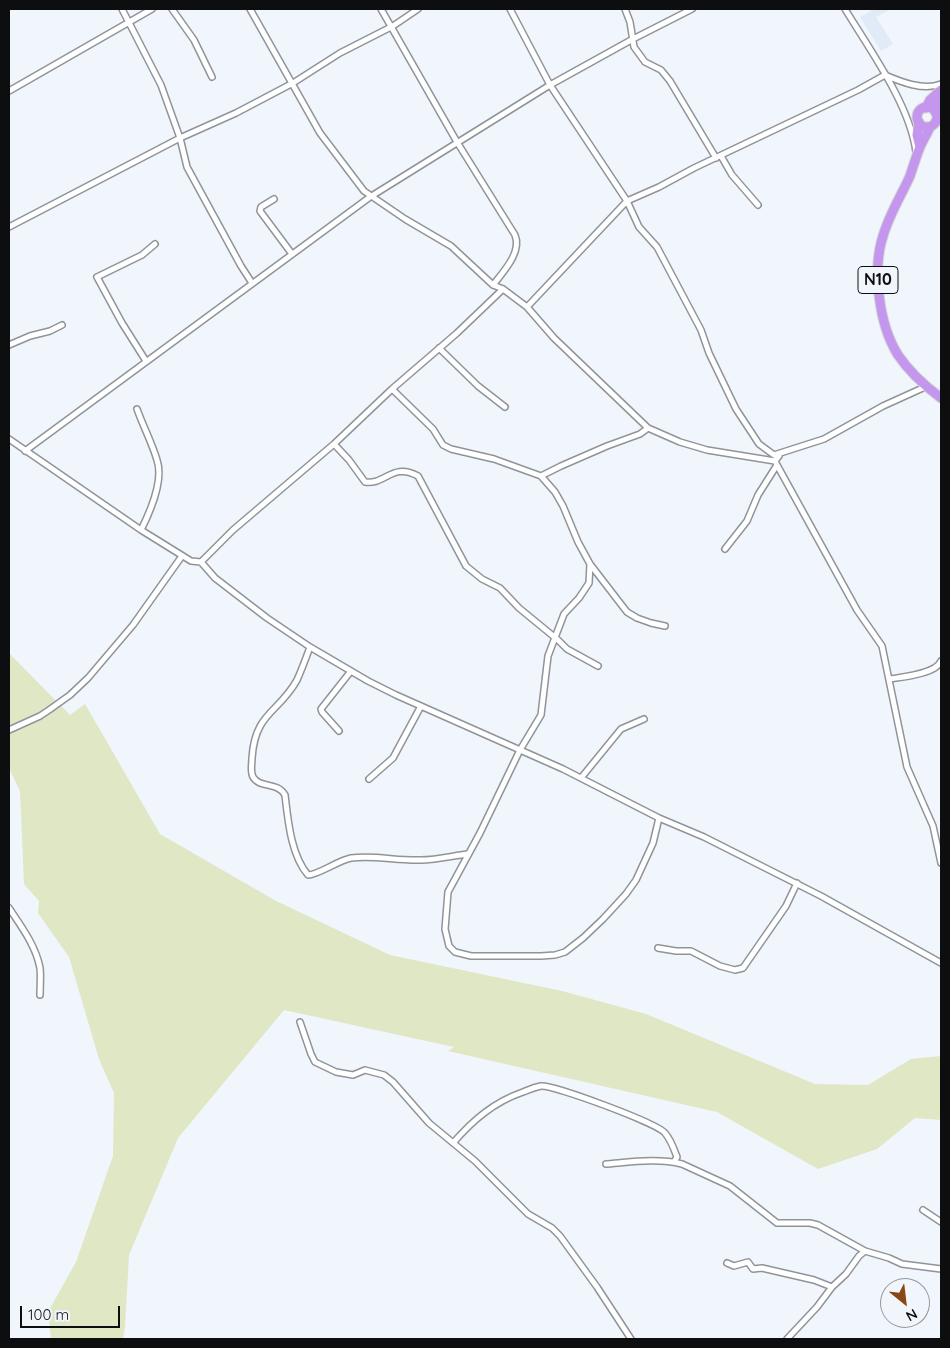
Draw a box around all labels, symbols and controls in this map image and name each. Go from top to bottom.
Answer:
road number: N10 [858,266,898,294]
north arrow [880,1278,930,1328]
scale bar [22,1296,122,1328]
text: 100 m [28,1305,69,1324]
text: N [903,1305,921,1326]

